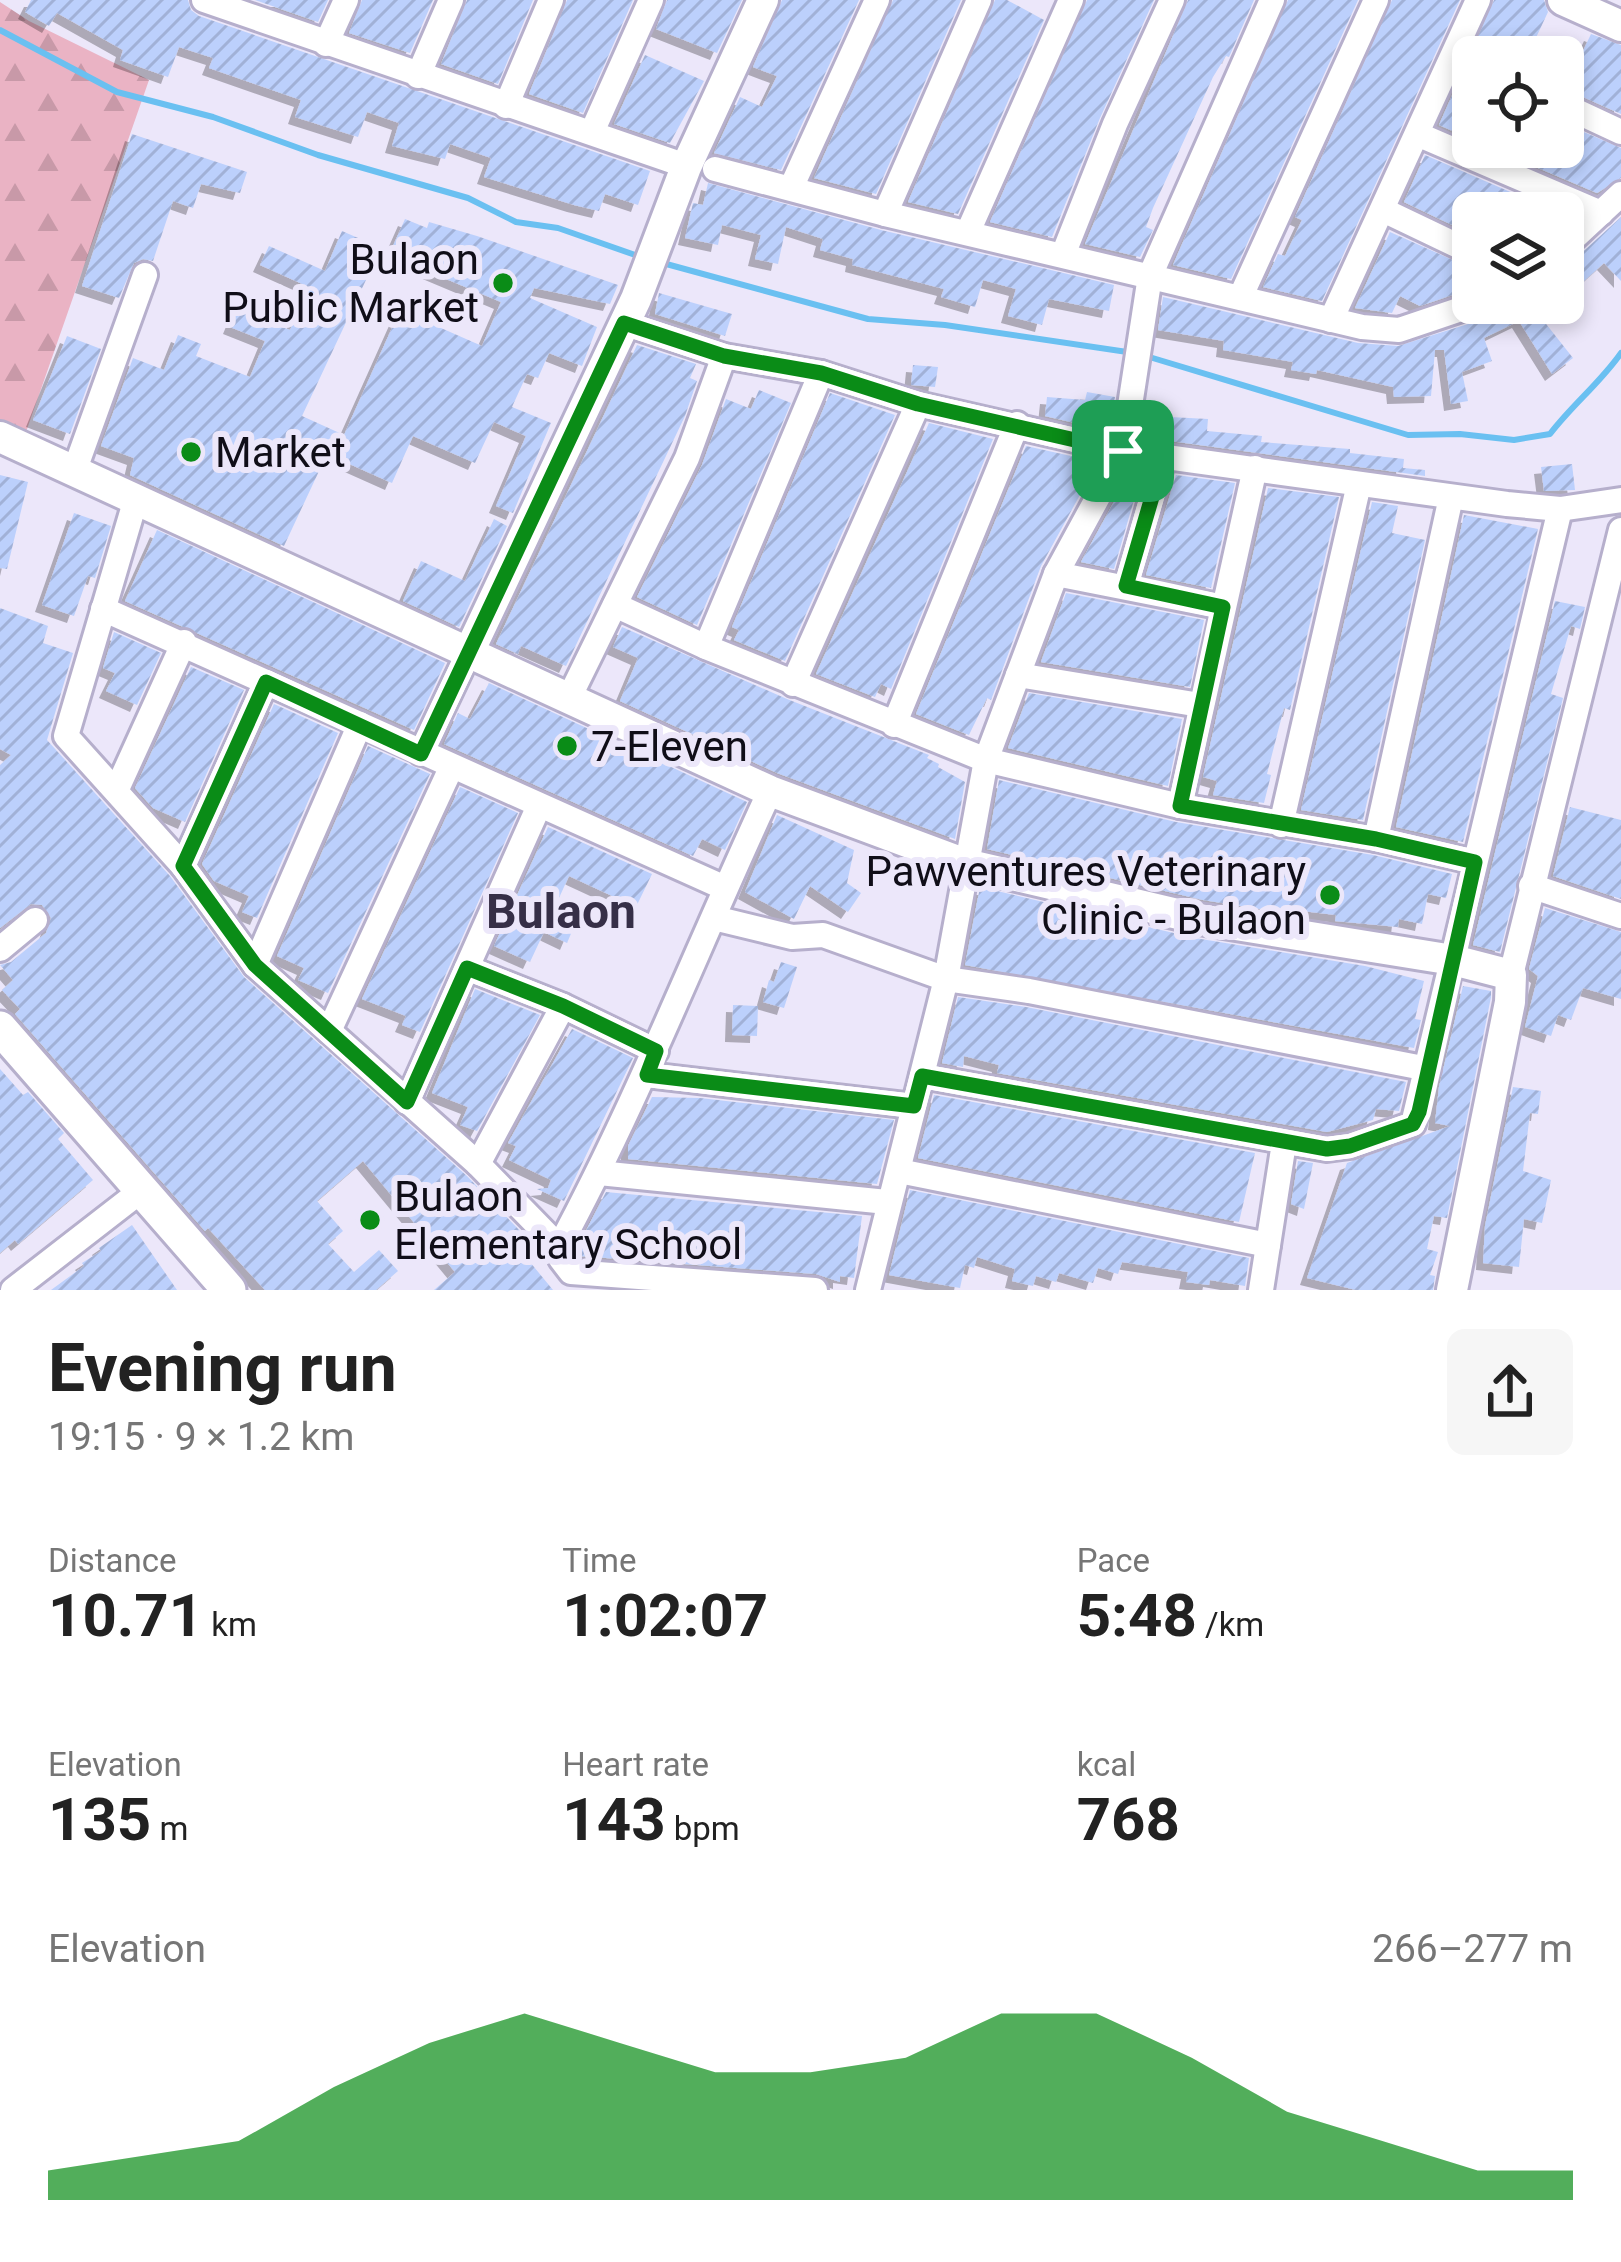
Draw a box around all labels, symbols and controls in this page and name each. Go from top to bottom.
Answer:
map controls [1452,36,1584,324]
button: locate [1452,36,1584,168]
button: layers [1452,192,1584,324]
place label: Bulaon Public Market [222,235,479,332]
marker: Bulaon Public Market [490,270,516,296]
pin [1072,400,1174,502]
icon: arrive [1090,418,1156,484]
place label: Market [215,428,346,477]
marker: Market [178,439,204,465]
place label: 7-Eleven [591,722,748,771]
marker: 7-Eleven [554,733,580,759]
place label: Pawventures Veterinary Clinic - Bulaon [866,847,1306,944]
marker: Pawventures Veterinary Clinic - Bulaon [1317,882,1343,908]
district label: Bulaon [486,883,636,940]
place label: Bulaon Elementary School [394,1172,742,1269]
marker: Bulaon Elementary School [357,1207,383,1233]
button: share [1447,1329,1573,1455]
text: Evening run [48,1330,397,1407]
text: 19:15 · 9 × 1.2 km [48,1414,355,1460]
text: Distance [48,1541,176,1580]
text: Time [562,1541,636,1580]
text: Pace [1077,1541,1150,1580]
text: 10.71 [48,1580,203,1651]
text: 1:02:07 [562,1580,768,1651]
text: 5:48 [1077,1580,1197,1651]
text: km [203,1605,257,1644]
text: /km [1197,1605,1264,1644]
text: Elevation [48,1745,182,1784]
text: Heart rate [562,1745,709,1784]
text: kcal [1077,1745,1136,1784]
text: 135 [48,1784,151,1855]
text: 143 [562,1784,666,1855]
text: 768 [1077,1784,1180,1855]
text: m [151,1809,188,1848]
text: bpm [666,1809,740,1848]
text: Elevation [48,1926,206,1972]
text: 266–277 m [1372,1926,1573,1972]

